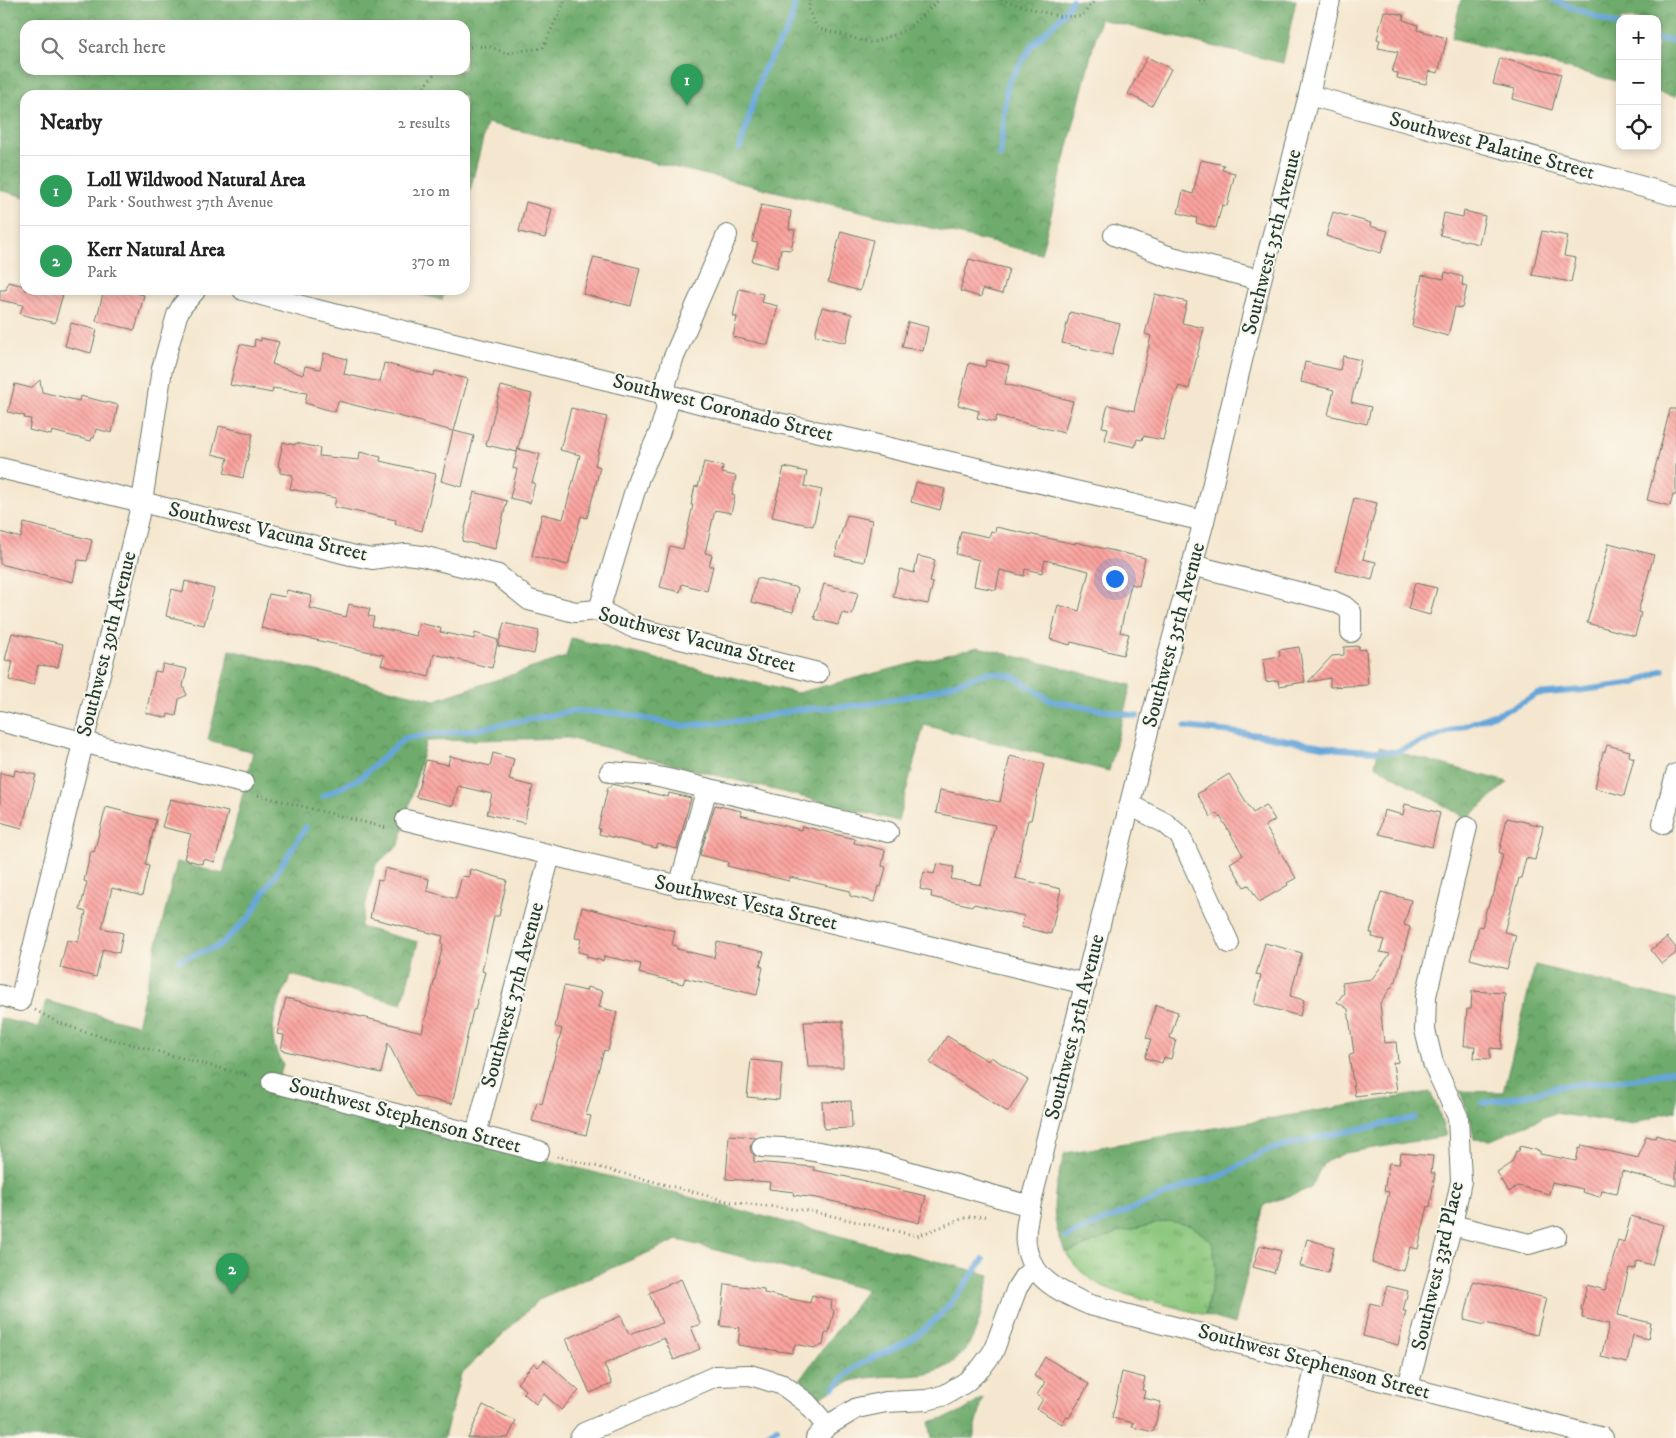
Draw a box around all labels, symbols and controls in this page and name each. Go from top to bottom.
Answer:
map controls [1616,15,1661,150]
button: + [1616,15,1661,60]
search box [20,20,470,75]
icon: search [38,34,66,62]
text: Search here [78,36,166,59]
button: − [1616,60,1661,105]
pin: 1 [671,64,703,105]
button: locate [1616,105,1661,150]
street label: Southwest Palatine Street [1386,106,1598,186]
text: Nearby [40,110,102,136]
text: 2 results [398,113,450,133]
street label: Southwest 35th Avenue [1236,146,1308,338]
text: Loll Wildwood Natural Area [87,169,305,192]
text: 1 [53,181,59,201]
text: 210 m [412,181,450,201]
text: Park · Southwest 37th Avenue [87,192,273,212]
text: Kerr Natural Area [87,239,225,262]
text: 2 [52,251,60,271]
text: 370 m [412,251,450,271]
text: Park [87,262,117,282]
street label: Southwest Coronado Street [610,368,836,448]
street label: Southwest Vacuna Street [166,496,370,568]
street label: Southwest 35th Avenue [1137,539,1211,730]
street label: Southwest 39th Avenue [71,548,143,740]
your location [1102,566,1128,592]
street label: Southwest Vacuna Street [595,601,799,679]
street label: Southwest Vesta Street [652,869,840,937]
street label: Southwest 37th Avenue [476,899,550,1091]
street label: Southwest 35th Avenue [1039,931,1111,1123]
street label: Southwest Stephenson Street [286,1072,524,1160]
street label: Southwest 33rd Place [1406,1179,1470,1353]
pin: 2 [216,1253,248,1294]
street label: Southwest Stephenson Street [1195,1318,1433,1406]

